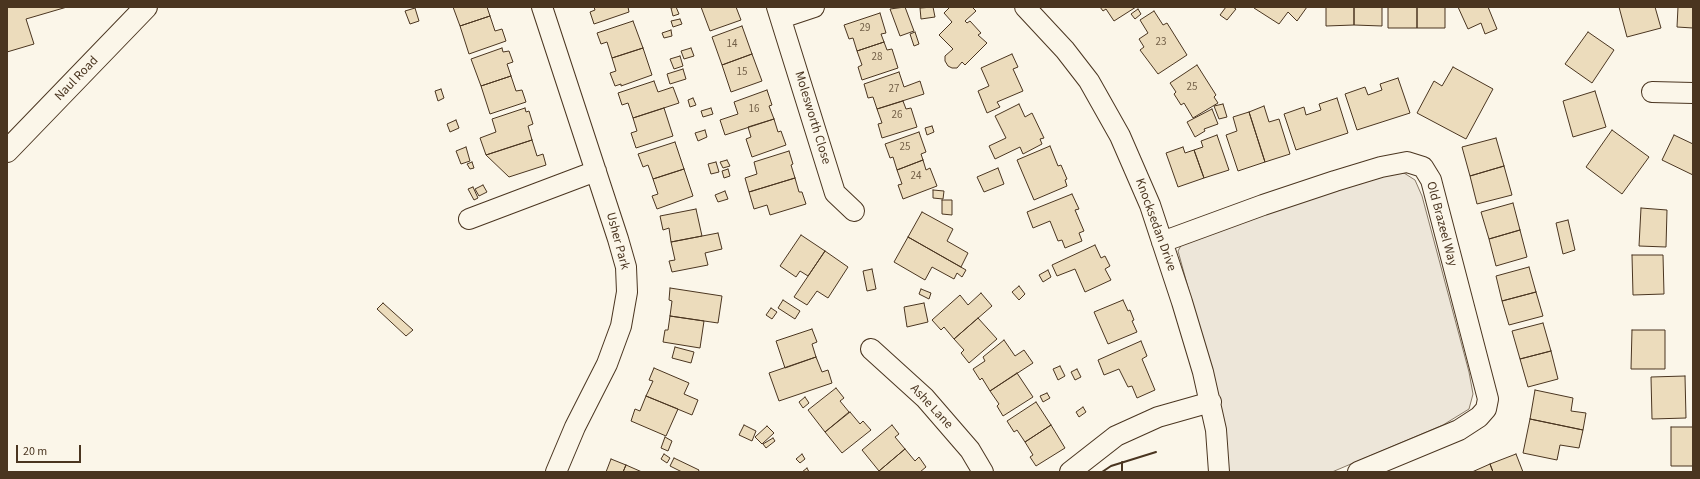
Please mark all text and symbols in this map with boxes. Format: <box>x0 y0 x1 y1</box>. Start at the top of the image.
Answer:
house number: 29 <box>860 22 870 36</box>
house number: 23 <box>1156 36 1166 50</box>
house number: 14 <box>727 38 737 52</box>
house number: 28 <box>872 51 882 65</box>
street label: Naul Road <box>52 53 102 105</box>
house number: 15 <box>737 66 747 80</box>
street label: Molesworth Close <box>790 70 834 166</box>
house number: 25 <box>1187 81 1197 95</box>
house number: 27 <box>889 83 899 97</box>
house number: 16 <box>749 103 759 117</box>
house number: 26 <box>892 109 902 123</box>
house number: 25 <box>900 141 910 155</box>
house number: 24 <box>911 170 921 184</box>
street label: Knocksedan Drive <box>1131 176 1179 274</box>
street label: Old Brazeel Way <box>1422 180 1460 268</box>
street label: Usher Park <box>602 211 632 271</box>
street label: Ashe Lane <box>906 381 956 433</box>
scale bar <box>18 437 83 463</box>
text: 20 m <box>23 443 47 460</box>

